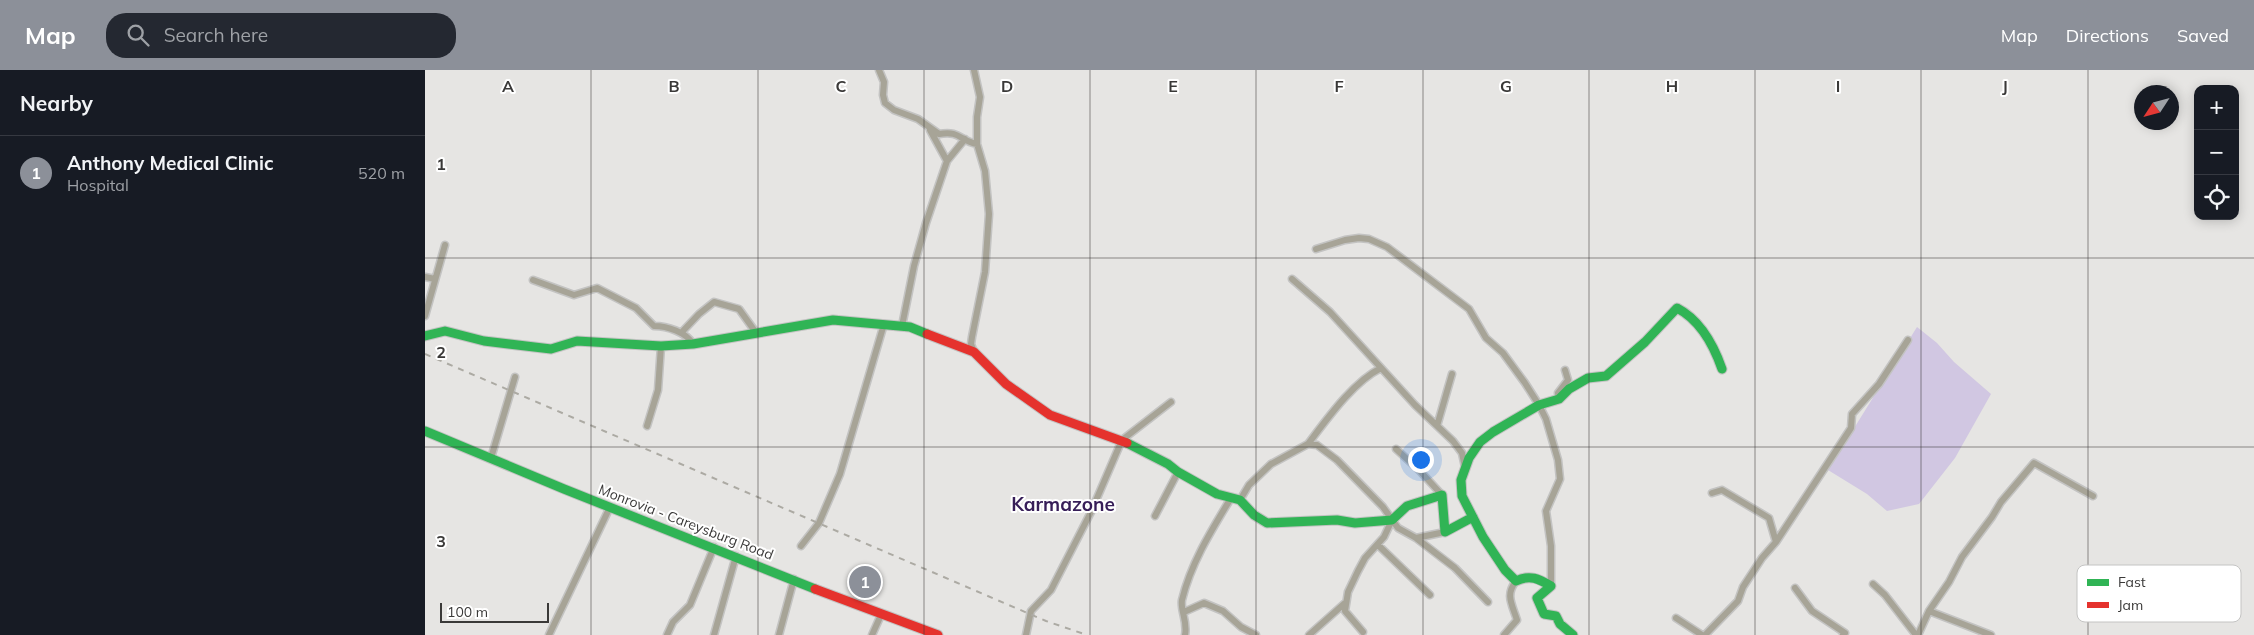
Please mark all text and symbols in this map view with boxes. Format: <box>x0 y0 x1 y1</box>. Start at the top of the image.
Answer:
search box <box>106 13 456 58</box>
text: Map <box>25 20 76 50</box>
icon: search <box>124 21 152 49</box>
text: Search here <box>164 23 268 47</box>
text: Map <box>2001 24 2038 47</box>
text: Directions <box>2066 24 2149 47</box>
text: Saved <box>2177 24 2229 47</box>
text: A <box>502 76 514 96</box>
text: B <box>668 76 680 96</box>
text: C <box>836 76 847 96</box>
text: D <box>1001 76 1013 96</box>
text: E <box>1168 76 1178 96</box>
text: F <box>1334 76 1344 96</box>
text: G <box>1500 76 1512 96</box>
text: H <box>1666 76 1678 96</box>
text: I <box>1836 76 1840 96</box>
text: J <box>2002 76 2008 96</box>
north arrow <box>2134 85 2179 130</box>
map controls <box>2194 85 2239 220</box>
button: + <box>2194 85 2239 130</box>
text: Nearby <box>20 90 93 116</box>
button: − <box>2194 130 2239 175</box>
text: Anthony Medical Clinic <box>67 151 274 175</box>
text: 1 <box>436 154 446 174</box>
text: 1 <box>31 163 41 183</box>
text: 520 m <box>358 163 405 183</box>
text: Hospital <box>67 175 129 195</box>
button: locate <box>2194 175 2239 220</box>
text: 2 <box>436 342 446 362</box>
your location <box>1408 447 1434 473</box>
street label: Monrovia - Careysburg Road <box>596 480 776 564</box>
district label: Karmazone <box>1011 492 1115 516</box>
text: 3 <box>436 531 446 551</box>
pin: 1 <box>849 563 881 601</box>
legend <box>2077 565 2241 622</box>
text: Fast <box>2118 573 2146 591</box>
text: Jam <box>2118 596 2143 614</box>
scale bar <box>440 600 549 623</box>
text: 100 m <box>447 603 488 621</box>

